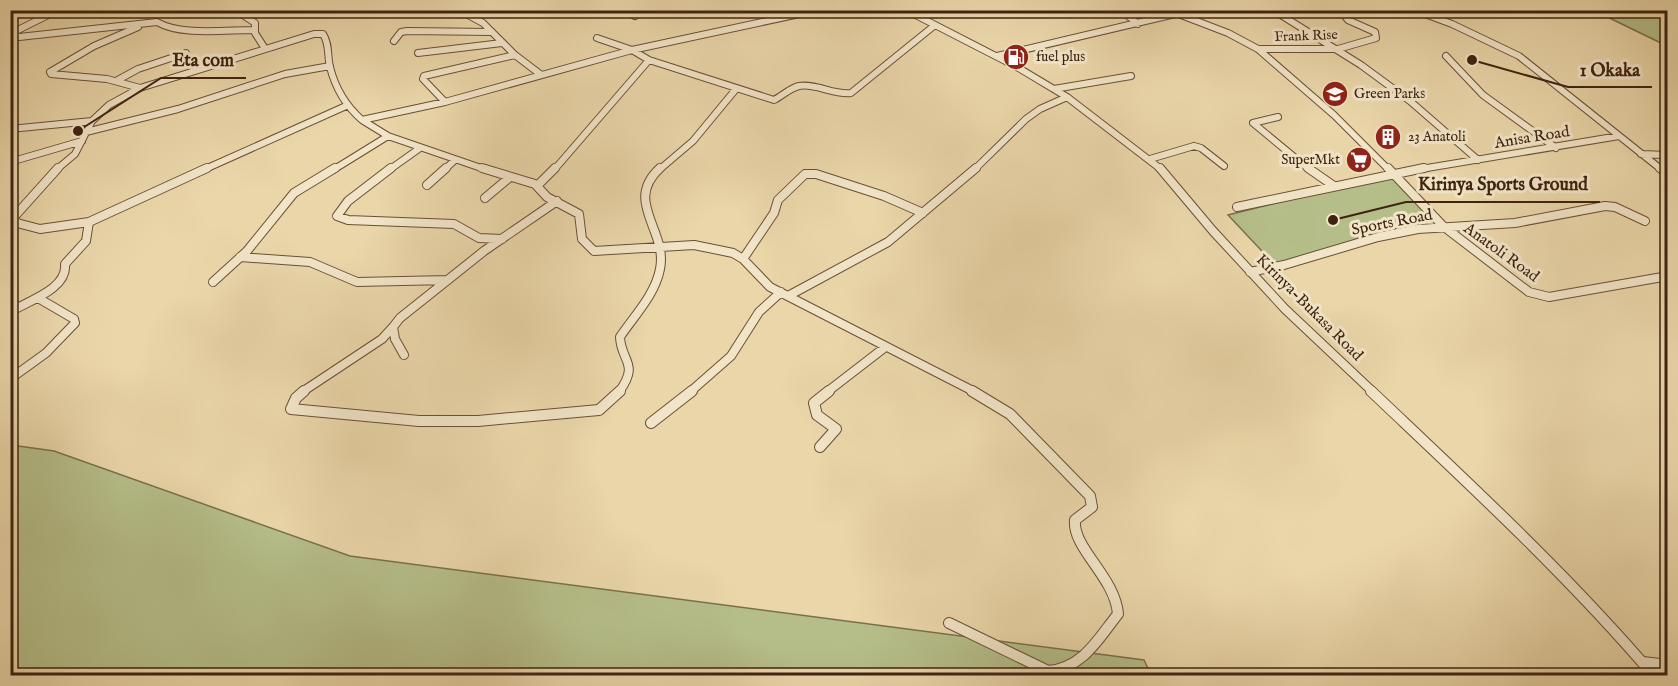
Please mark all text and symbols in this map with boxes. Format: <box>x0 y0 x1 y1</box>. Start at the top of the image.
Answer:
street label: Frank Rise <box>1274 26 1339 46</box>
callout: Eta com <box>161 42 246 78</box>
fuel station icon: fuel plus <box>1001 42 1031 72</box>
place label: fuel plus <box>1036 48 1085 66</box>
text: Eta com <box>172 50 234 73</box>
callout: 1 Okaka <box>1568 51 1652 87</box>
text: 1 Okaka <box>1580 60 1641 83</box>
school or university icon: Green Parks <box>1320 79 1350 109</box>
place label: Green Parks <box>1354 85 1425 103</box>
building icon: 23 Anatoli <box>1373 122 1403 152</box>
street label: Anisa Road <box>1492 122 1571 154</box>
place label: 23 Anatoli <box>1408 128 1466 146</box>
supermarket icon: SuperMkt <box>1344 145 1374 175</box>
place label: SuperMkt <box>1281 151 1340 169</box>
callout: Kirinya Sports Ground <box>1406 166 1600 202</box>
text: Kirinya Sports Ground <box>1418 174 1588 197</box>
street label: Sports Road <box>1350 205 1435 241</box>
street label: Anatoli Road <box>1458 218 1543 287</box>
street label: Kirinya-Bukasa Road <box>1251 250 1367 366</box>

